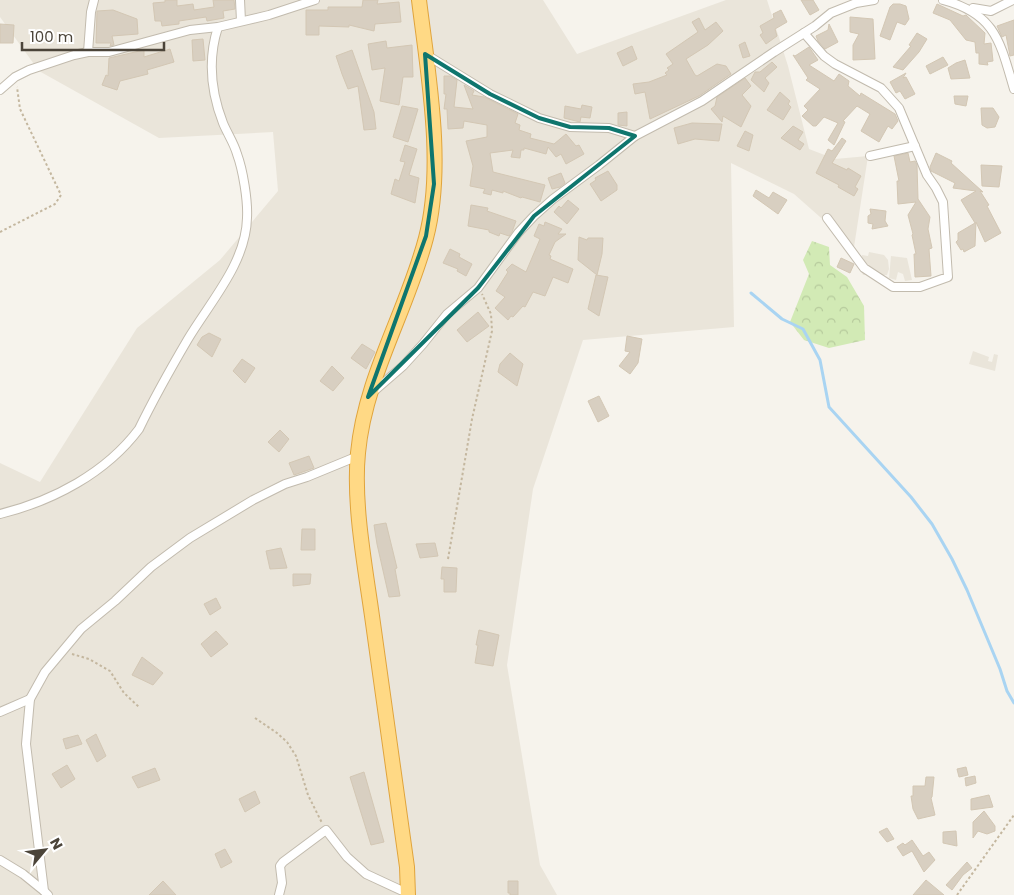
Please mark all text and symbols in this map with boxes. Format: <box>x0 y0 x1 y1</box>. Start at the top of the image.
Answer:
scale bar <box>22 20 165 52</box>
text: 100 m <box>30 26 73 47</box>
north arrow <box>20 825 70 875</box>
text: N <box>45 834 68 853</box>

